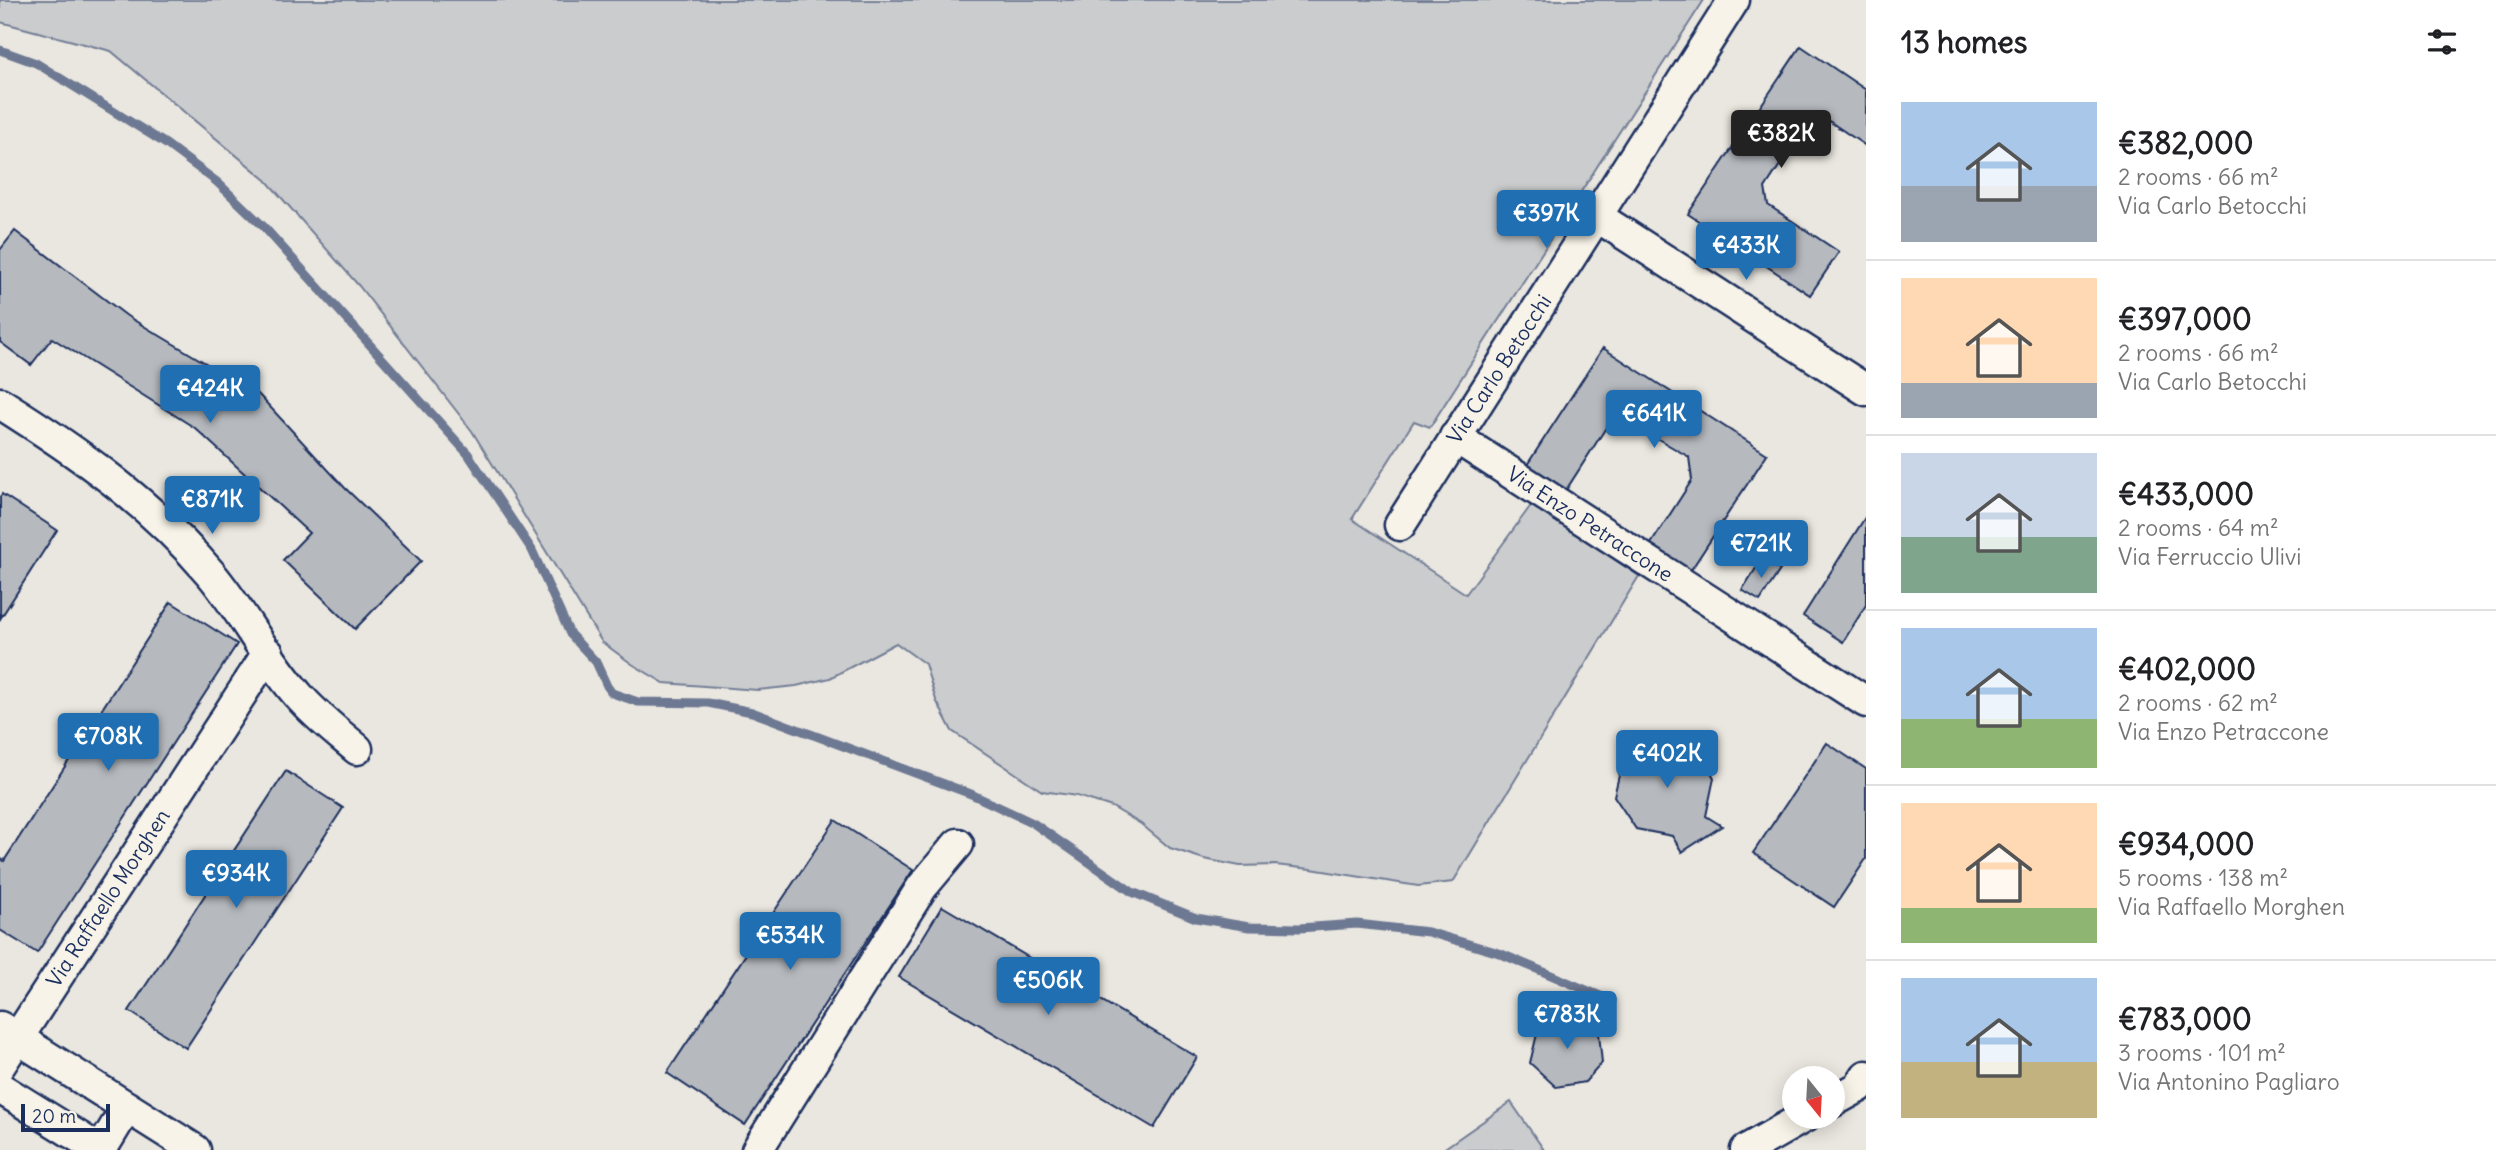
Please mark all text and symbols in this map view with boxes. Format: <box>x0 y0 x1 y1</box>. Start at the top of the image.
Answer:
text: 13 homes <box>1901 23 2027 61</box>
icon: filters <box>2423 23 2461 61</box>
pin: €382K <box>1732 110 1830 170</box>
text: €382K <box>1747 118 1815 147</box>
text: €382,000 <box>2118 124 2254 162</box>
icon: home <box>1957 130 2041 214</box>
text: 2 rooms · 66 m² <box>2118 162 2279 191</box>
pin: €397K <box>1497 190 1595 250</box>
text: Via Carlo Betocchi <box>2118 191 2307 220</box>
text: €397K <box>1513 198 1579 227</box>
pin: €433K <box>1697 222 1795 282</box>
text: €433K <box>1712 230 1780 259</box>
street label: Via Carlo Betocchi <box>1441 289 1557 449</box>
text: €397,000 <box>2118 300 2252 338</box>
icon: home <box>1957 306 2041 390</box>
text: 2 rooms · 66 m² <box>2118 338 2279 367</box>
pin: €424K <box>161 366 259 425</box>
text: Via Carlo Betocchi <box>2118 367 2307 396</box>
text: €424K <box>176 373 244 402</box>
pin: €641K <box>1605 391 1703 450</box>
text: €641K <box>1622 398 1686 427</box>
street label: Via Enzo Petraccone <box>1502 460 1678 588</box>
text: €433,000 <box>2118 475 2254 513</box>
pin: €871K <box>163 476 261 536</box>
icon: home <box>1957 481 2041 565</box>
text: €871K <box>181 484 243 513</box>
text: 2 rooms · 64 m² <box>2118 513 2279 542</box>
pin: €721K <box>1712 520 1810 580</box>
text: €721K <box>1730 528 1792 557</box>
text: Via Ferruccio Ulivi <box>2118 542 2301 571</box>
text: €402,000 <box>2118 650 2256 688</box>
icon: home <box>1957 656 2041 740</box>
text: 2 rooms · 62 m² <box>2118 688 2278 717</box>
pin: €708K <box>59 714 157 773</box>
text: Via Enzo Petraccone <box>2118 717 2329 746</box>
text: €708K <box>74 721 142 750</box>
pin: €402K <box>1618 730 1716 790</box>
text: €402K <box>1632 738 1702 767</box>
street label: Via Raffaello Morghen <box>40 804 176 992</box>
text: €934,000 <box>2118 825 2254 863</box>
icon: home <box>1957 831 2041 915</box>
pin: €934K <box>187 850 285 910</box>
text: €934K <box>202 858 270 887</box>
text: 5 rooms · 138 m² <box>2118 863 2288 892</box>
text: Via Raffaello Morghen <box>2118 892 2345 921</box>
pin: €534K <box>741 912 839 972</box>
text: €534K <box>756 920 824 949</box>
pin: €506K <box>999 958 1097 1017</box>
text: €506K <box>1013 965 1083 994</box>
pin: €783K <box>1518 992 1616 1051</box>
text: €783K <box>1534 999 1600 1028</box>
text: €783,000 <box>2118 1000 2252 1038</box>
icon: home <box>1957 1006 2041 1090</box>
text: 3 rooms · 101 m² <box>2118 1038 2286 1067</box>
north arrow <box>1782 1066 1844 1129</box>
map controls <box>1782 1066 1845 1129</box>
text: Via Antonino Pagliaro <box>2118 1067 2340 1096</box>
scale bar <box>21 1101 110 1133</box>
text: 20 m <box>32 1104 76 1128</box>

